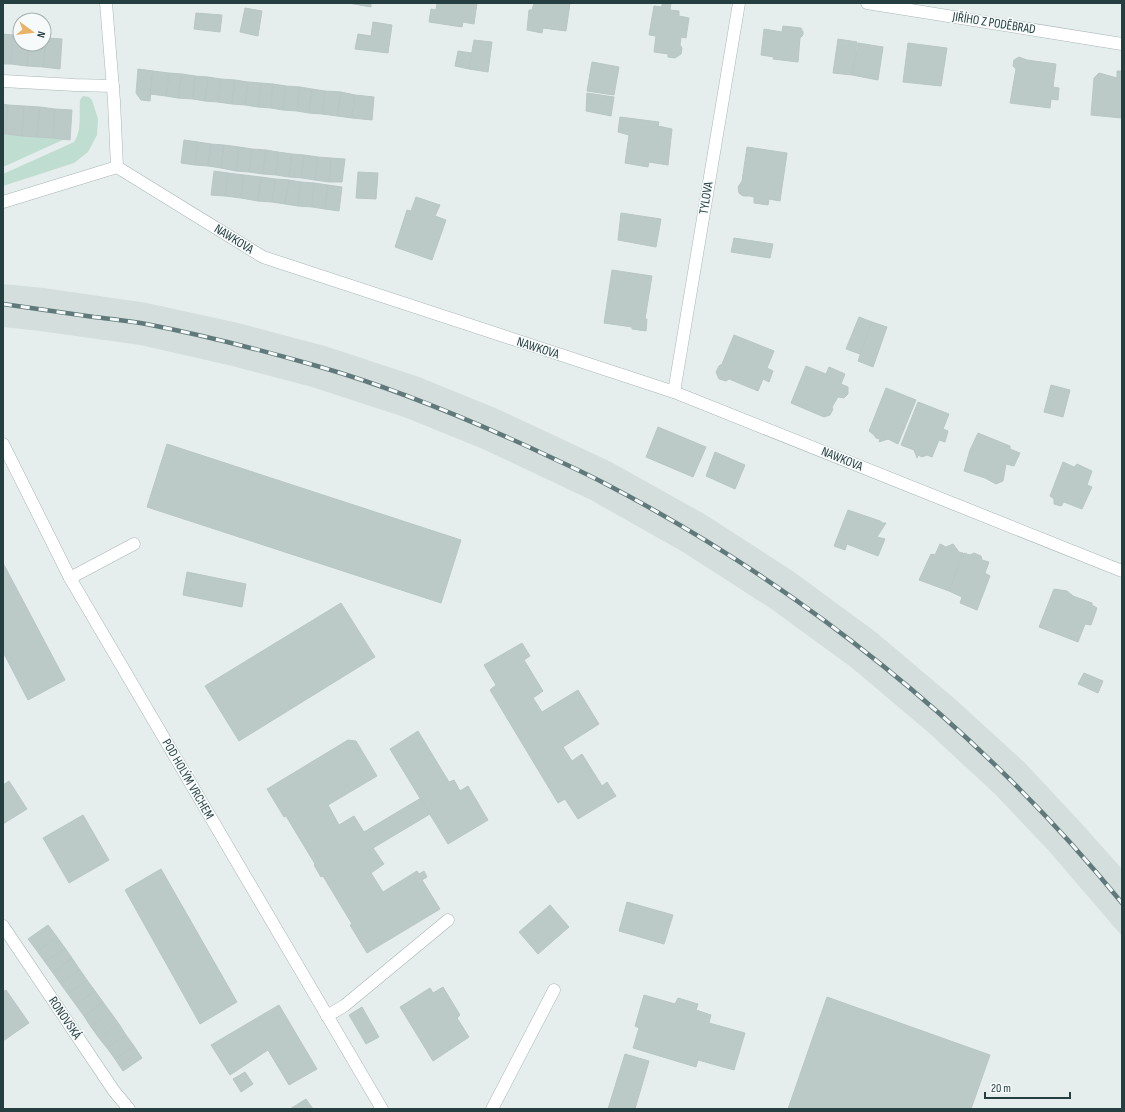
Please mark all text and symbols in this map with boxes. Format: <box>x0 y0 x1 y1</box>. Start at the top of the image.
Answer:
street label: JIŘÍHO Z PODĚBRAD <box>950 8 1037 37</box>
north arrow <box>12 12 52 52</box>
text: N <box>34 30 48 39</box>
street label: TYLOVA <box>696 180 717 215</box>
street label: NAWKOVA <box>211 221 257 258</box>
street label: NAWKOVA <box>515 334 562 362</box>
street label: NAWKOVA <box>819 443 866 475</box>
street label: POD HOLÝM VRCHEM <box>158 736 218 822</box>
street label: RONOVSKÁ <box>45 994 85 1043</box>
scale bar <box>985 1074 1070 1100</box>
text: 20 m <box>991 1081 1011 1096</box>

